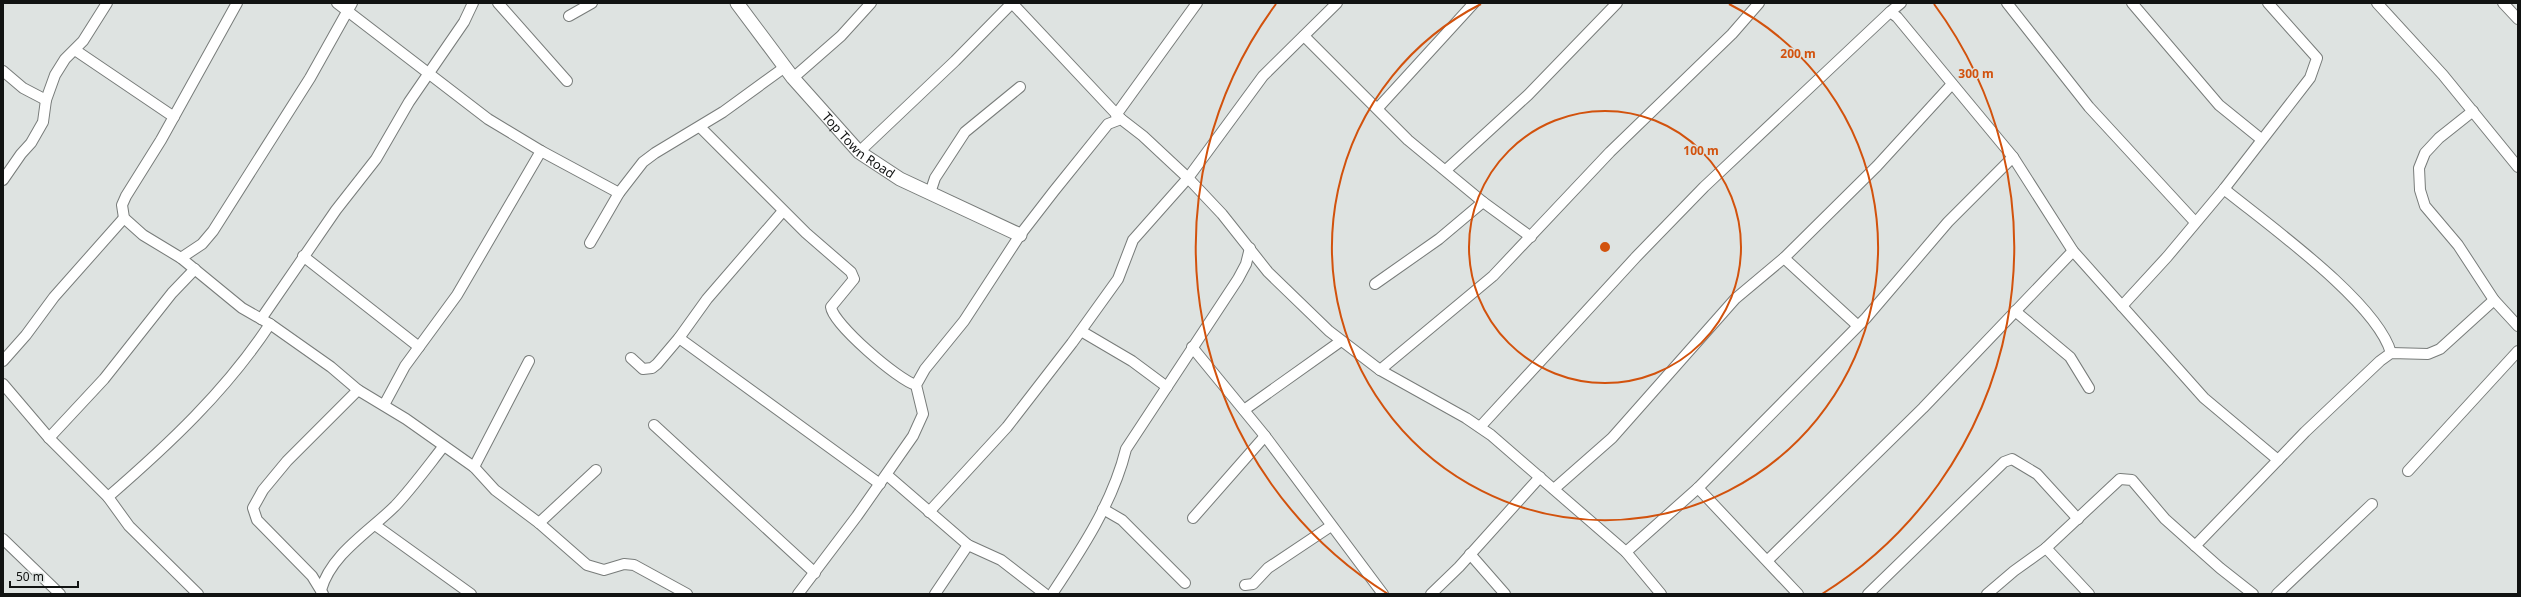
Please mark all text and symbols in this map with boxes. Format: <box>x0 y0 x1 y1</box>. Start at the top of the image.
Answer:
text: 200 m <box>1780 45 1816 62</box>
text: 300 m <box>1958 65 1994 82</box>
street label: Top Town Road <box>818 108 899 182</box>
text: 100 m <box>1683 142 1719 159</box>
centre of rings <box>1598 240 1612 254</box>
scale bar <box>10 563 78 589</box>
text: 50 m <box>16 568 44 585</box>

